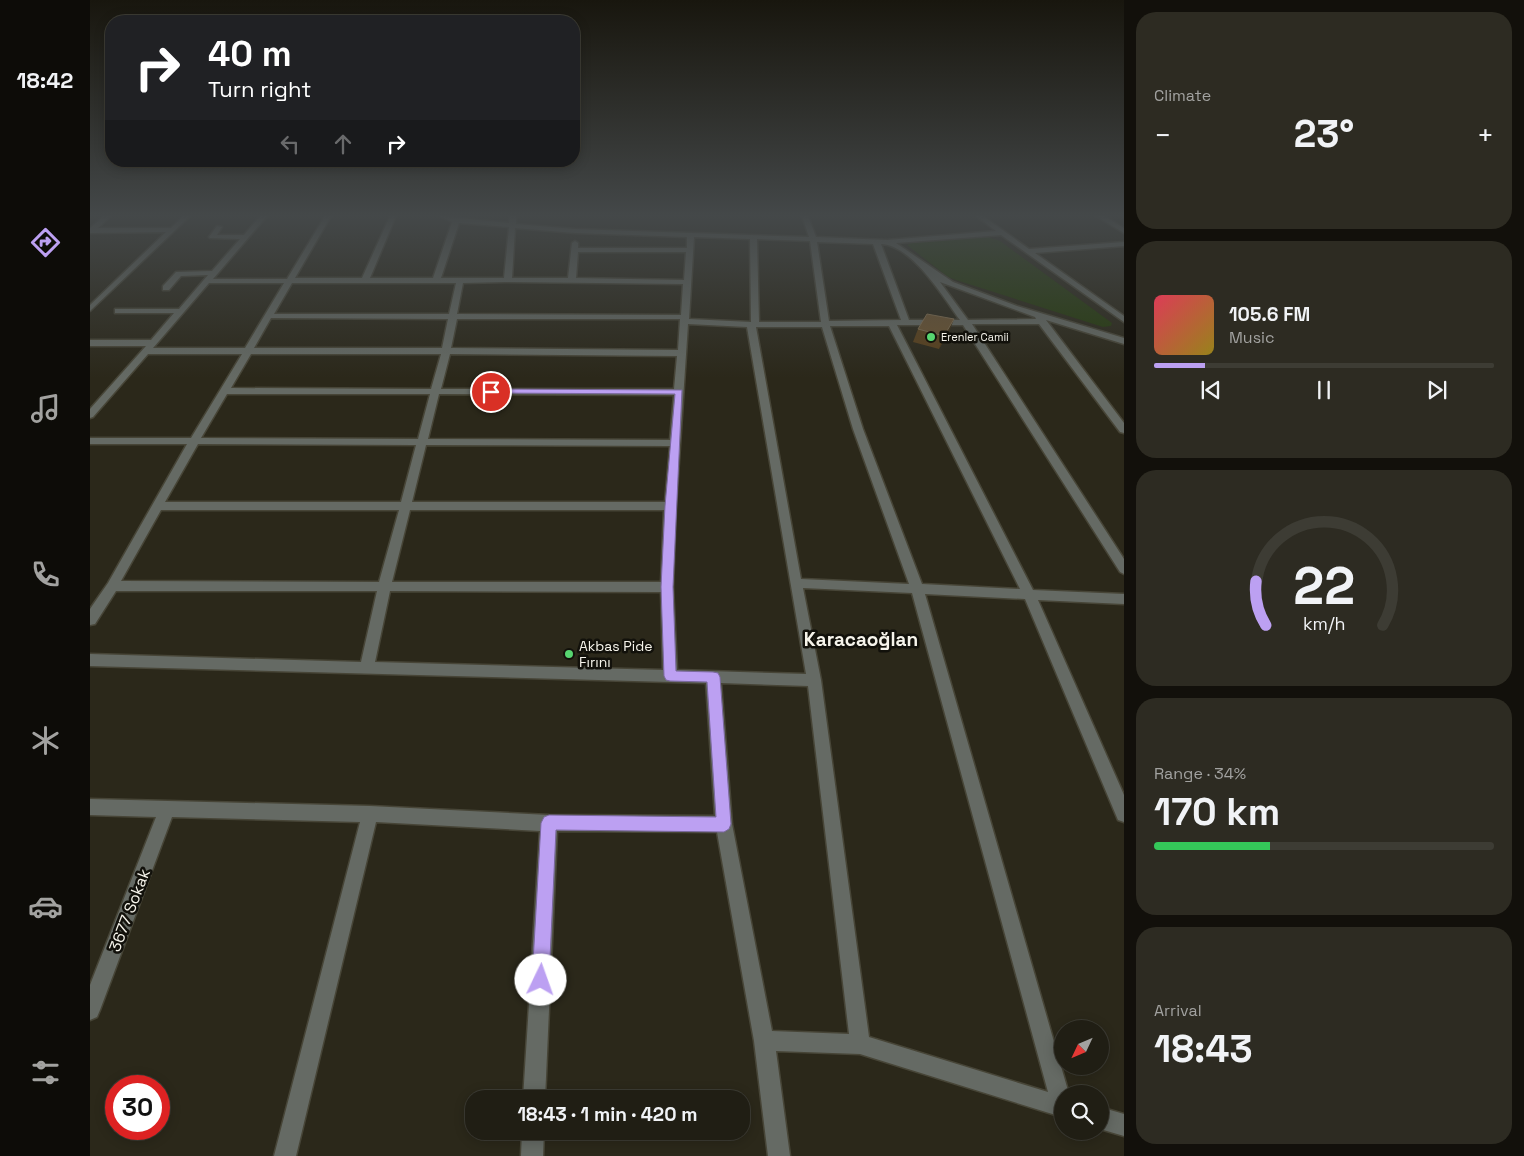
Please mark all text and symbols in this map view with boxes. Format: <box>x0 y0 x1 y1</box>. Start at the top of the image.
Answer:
text: 40 m <box>208 32 292 76</box>
icon: right <box>125 35 190 100</box>
text: 18:42 <box>17 66 73 94</box>
text: Turn right <box>208 75 311 103</box>
text: Climate <box>1154 85 1211 106</box>
text: 23° <box>1294 110 1354 158</box>
text: − <box>1154 117 1171 153</box>
text: + <box>1477 117 1494 153</box>
icon: left <box>276 130 304 158</box>
icon: ahead <box>329 130 357 158</box>
icon: right <box>382 130 410 158</box>
icon: directions <box>28 225 63 260</box>
text: 105.6 FM <box>1229 302 1310 327</box>
text: Music <box>1229 327 1275 348</box>
place label: Erenler Camii <box>941 330 1009 344</box>
marker: Erenler Camii <box>925 331 937 343</box>
pin <box>470 371 512 413</box>
icon: previous <box>1197 376 1225 404</box>
icon: pause <box>1310 376 1338 404</box>
icon: next <box>1423 376 1451 404</box>
icon: arrive <box>477 378 505 406</box>
icon: music <box>28 391 63 426</box>
text: 22 <box>1293 553 1355 619</box>
icon: phone <box>28 557 63 592</box>
text: km/h <box>1303 612 1345 635</box>
district label: Karacaoğlan <box>804 627 918 652</box>
place label: Akbas Pide Fırını <box>579 637 653 671</box>
marker: Akbas Pide Fırını <box>563 648 575 660</box>
icon: climate <box>28 723 63 758</box>
text: Range · 34% <box>1154 763 1246 784</box>
text: 170 km <box>1154 788 1280 836</box>
street label: 3677 Sokak <box>104 865 155 955</box>
icon: car <box>28 889 63 924</box>
position arrow <box>514 953 566 1005</box>
text: Arrival <box>1154 1000 1202 1021</box>
north arrow <box>1054 1020 1109 1075</box>
map controls <box>1054 1020 1109 1140</box>
text: 18:43 <box>1154 1025 1253 1073</box>
icon: filters <box>28 1055 63 1090</box>
speed limit sign: 30 <box>105 1075 170 1140</box>
button: search <box>1054 1085 1109 1140</box>
text: 18:43 · 1 min · 420 m <box>517 1102 698 1127</box>

